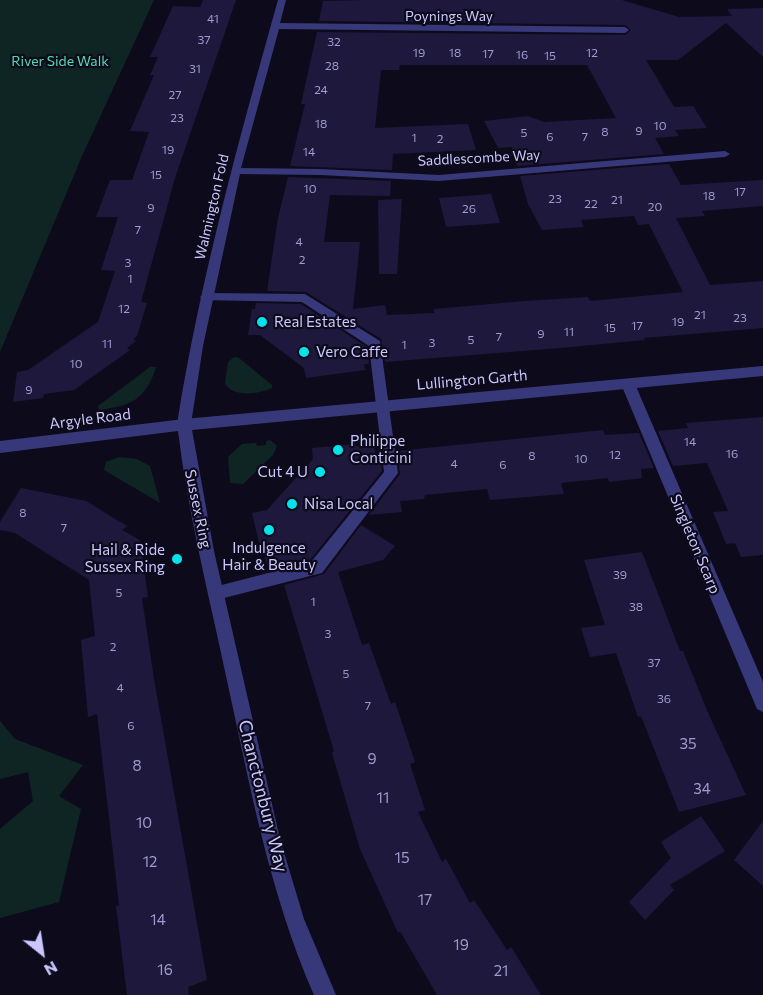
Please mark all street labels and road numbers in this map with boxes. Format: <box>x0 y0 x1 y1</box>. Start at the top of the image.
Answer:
street label: Poynings Way <box>405 8 493 24</box>
street label: Saddlescombe Way <box>417 146 541 170</box>
street label: Walmington Fold <box>192 152 232 262</box>
street label: Lullington Garth <box>416 366 528 394</box>
street label: Argyle Road <box>48 405 132 433</box>
street label: Sussex Ring <box>181 468 215 550</box>
street label: Singleton Scarp <box>666 492 724 596</box>
street label: Chanctonbury Way <box>234 718 292 874</box>

